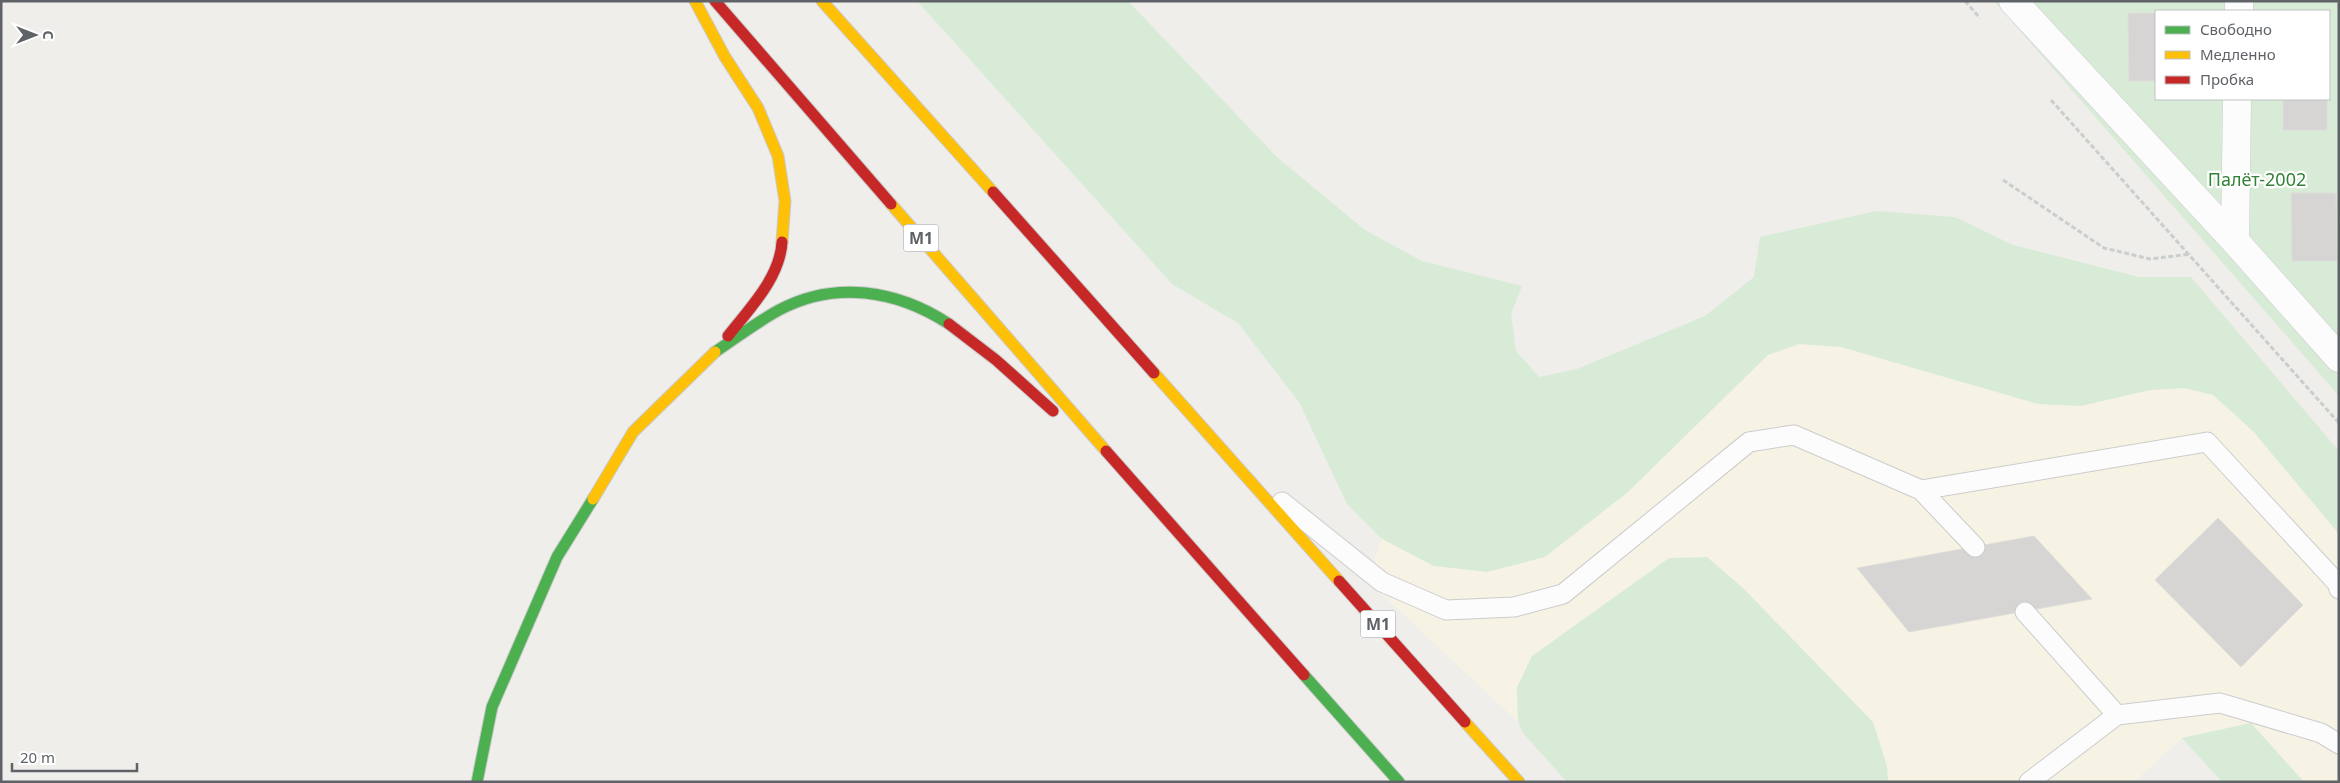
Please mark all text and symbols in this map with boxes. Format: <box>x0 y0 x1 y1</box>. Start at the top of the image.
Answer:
north arrow <box>10 10 60 60</box>
legend <box>2155 10 2330 100</box>
text: Свободно <box>2200 19 2272 39</box>
text: С <box>39 30 58 40</box>
text: Медленно <box>2200 44 2276 64</box>
text: Пробка <box>2200 69 2254 89</box>
park label: Палёт-2002 <box>2208 167 2306 191</box>
road number: М1 <box>904 224 938 252</box>
road number: М1 <box>1360 610 1396 638</box>
scale bar <box>12 740 138 772</box>
text: 20 m <box>20 747 55 767</box>

